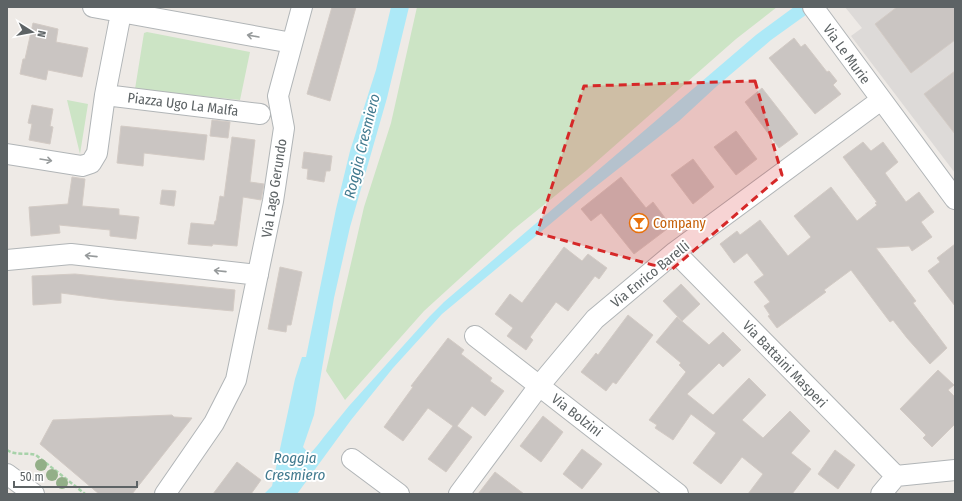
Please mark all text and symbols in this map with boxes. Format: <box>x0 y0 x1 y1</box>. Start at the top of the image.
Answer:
north arrow <box>12 12 52 52</box>
street label: Via Le Murie <box>819 21 874 87</box>
text: N <box>34 29 48 38</box>
one-way arrow <box>247 32 260 40</box>
street label: Piazza Ugo La Malfa <box>127 89 239 120</box>
water label: Roggia Cresmiero <box>340 92 384 200</box>
street label: Via Lago Gerundo <box>258 137 291 239</box>
one-way arrow <box>39 156 52 164</box>
bar icon: Company <box>628 212 650 234</box>
place label: Company <box>653 215 706 232</box>
street label: Via Enrico Barelli <box>608 237 693 311</box>
one-way arrow <box>84 252 97 260</box>
one-way arrow <box>214 267 227 275</box>
street label: Via Battaini Masperi <box>739 317 831 411</box>
street label: Via Bolzini <box>548 390 605 440</box>
water label: Roggia Cresmiero <box>265 449 325 484</box>
scale bar <box>14 463 137 489</box>
text: 50 m <box>20 470 44 484</box>

